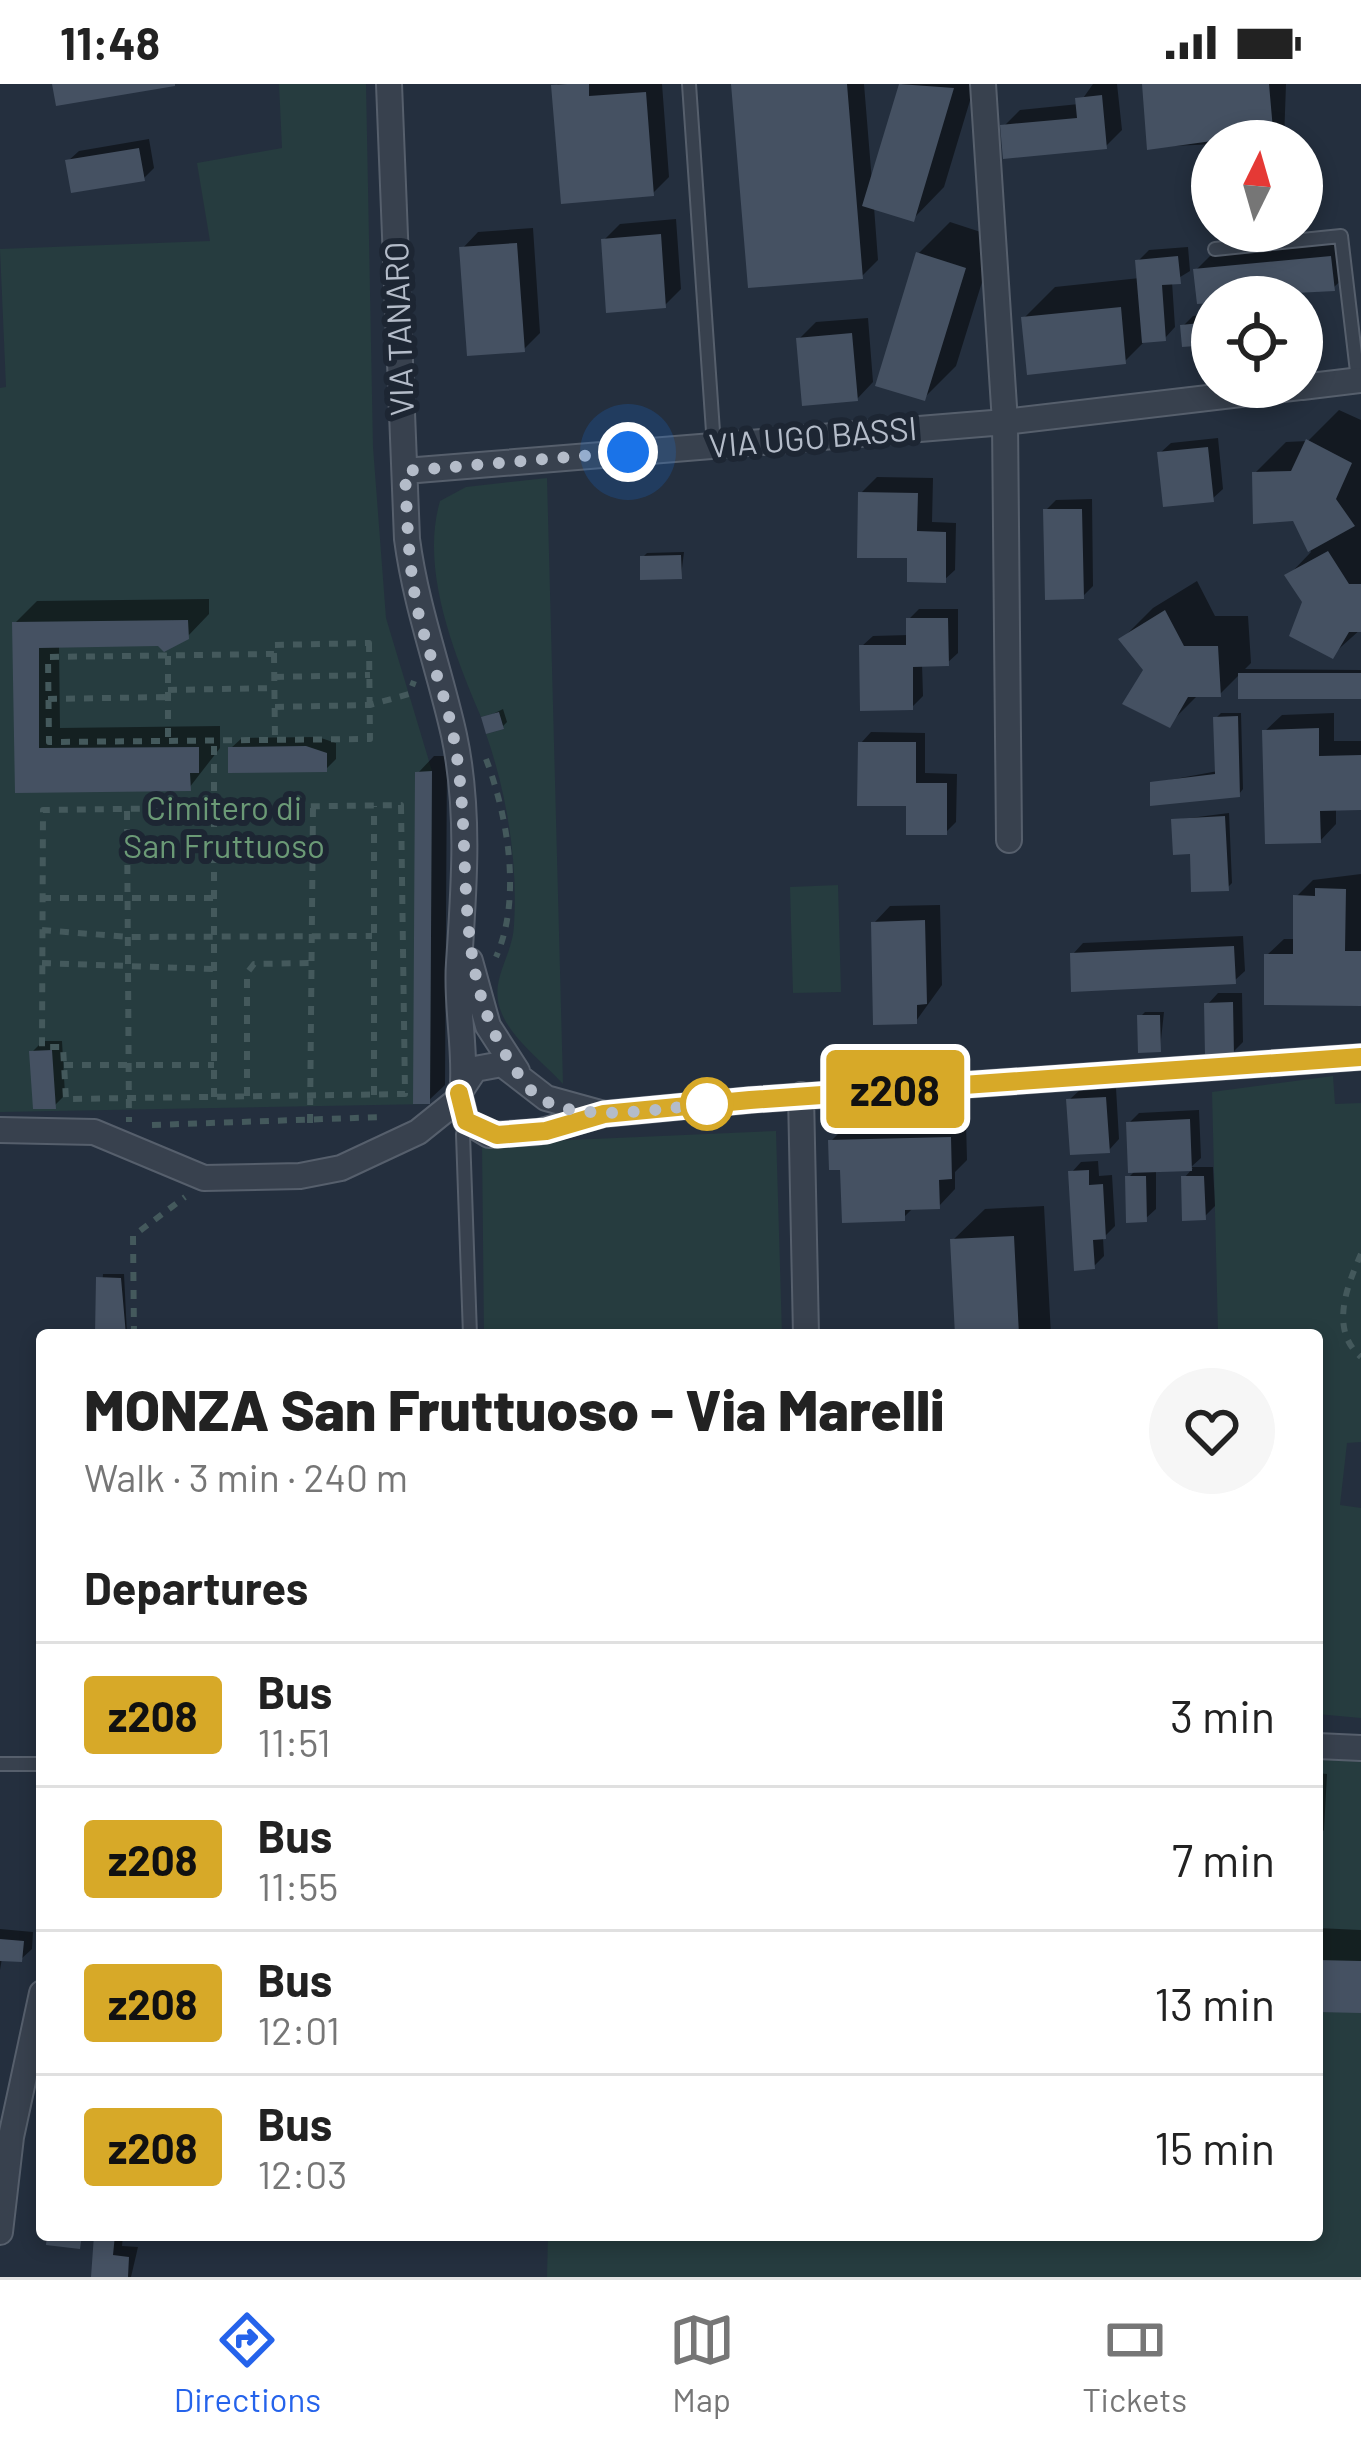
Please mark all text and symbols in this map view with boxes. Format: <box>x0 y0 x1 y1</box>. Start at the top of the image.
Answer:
text: 11:48 <box>60 15 160 69</box>
north arrow <box>1191 120 1323 252</box>
map controls <box>1191 120 1323 408</box>
street label: VIA TANARO <box>375 241 421 417</box>
button: locate <box>1191 276 1323 408</box>
street label: VIA UGO BASSI <box>707 407 919 465</box>
your location <box>598 422 658 482</box>
park label: Cimitero di San Fruttuoso <box>123 787 325 865</box>
line badge: z208 <box>811 1050 979 1128</box>
text: z208 <box>850 1064 940 1114</box>
unlabelled marker <box>682 1079 732 1129</box>
button: heart <box>1149 1368 1275 1494</box>
text: MONZA San Fruttuoso - Via Marelli <box>84 1374 945 1442</box>
text: Walk · 3 min · 240 m <box>84 1453 408 1500</box>
text: Departures <box>84 1560 308 1614</box>
text: Bus <box>258 1664 332 1718</box>
text: 3 min <box>1170 1688 1275 1742</box>
text: z208 <box>108 1690 198 1740</box>
text: 11:51 <box>258 1718 331 1765</box>
text: Bus <box>258 1808 332 1862</box>
text: 7 min <box>1172 1832 1275 1886</box>
text: z208 <box>108 1834 198 1884</box>
text: 11:55 <box>258 1862 338 1909</box>
text: Bus <box>258 1952 332 2006</box>
text: 13 min <box>1154 1976 1275 2030</box>
text: z208 <box>108 1978 198 2028</box>
text: 12:01 <box>258 2006 340 2053</box>
text: Bus <box>258 2096 332 2150</box>
text: 15 min <box>1154 2120 1275 2174</box>
text: z208 <box>108 2122 198 2172</box>
text: 12:03 <box>258 2150 347 2197</box>
tab: Directions <box>174 2307 321 2419</box>
tab: Map <box>669 2307 735 2419</box>
tab: Tickets <box>1082 2307 1187 2419</box>

